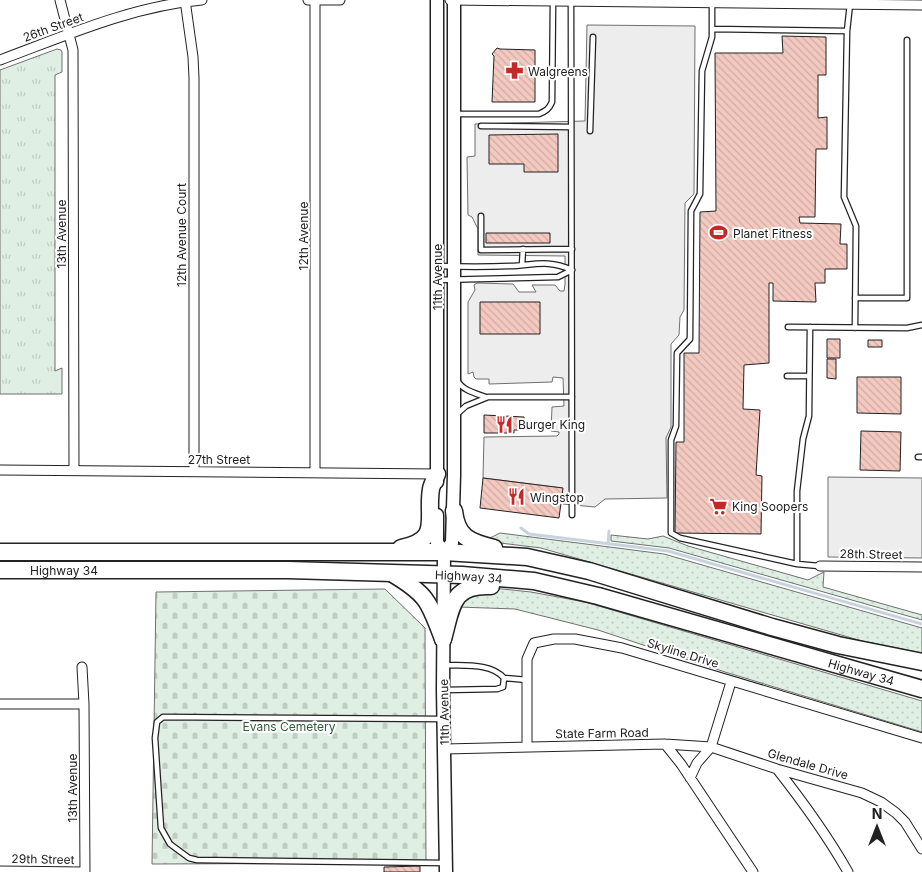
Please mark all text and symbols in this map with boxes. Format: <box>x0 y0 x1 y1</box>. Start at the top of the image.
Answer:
street label: 26th Street <box>21 9 85 45</box>
pharmacy icon: Walgreens <box>504 61 524 81</box>
place label: Walgreens <box>528 64 588 79</box>
street label: 12th Avenue Court <box>174 183 189 287</box>
street label: 13th Avenue <box>54 200 69 268</box>
street label: 12th Avenue <box>296 202 311 270</box>
sports icon: Planet Fitness <box>709 223 729 243</box>
place label: Planet Fitness <box>733 226 812 241</box>
street label: 11th Avenue <box>430 244 445 310</box>
restaurant icon: Burger King <box>494 414 514 434</box>
place label: Burger King <box>518 417 585 432</box>
street label: 27th Street <box>188 452 250 467</box>
restaurant icon: Wingstop <box>506 487 526 507</box>
place label: Wingstop <box>530 490 584 505</box>
supermarket icon: King Soopers <box>708 496 728 516</box>
place label: King Soopers <box>732 499 808 514</box>
street label: 28th Street <box>839 546 903 562</box>
street label: Highway 34 <box>30 563 98 578</box>
street label: Highway 34 <box>435 567 504 586</box>
street label: Skyline Drive <box>645 635 721 671</box>
street label: Highway 34 <box>827 655 896 688</box>
street label: 11th Avenue <box>436 679 452 745</box>
park label: Evans Cemetery <box>243 719 336 734</box>
street label: State Farm Road <box>555 725 649 741</box>
street label: Glendale Drive <box>766 745 850 783</box>
street label: 13th Avenue <box>65 754 80 822</box>
north arrow <box>852 802 902 852</box>
text: N <box>872 805 882 822</box>
street label: 29th Street <box>11 851 75 867</box>

